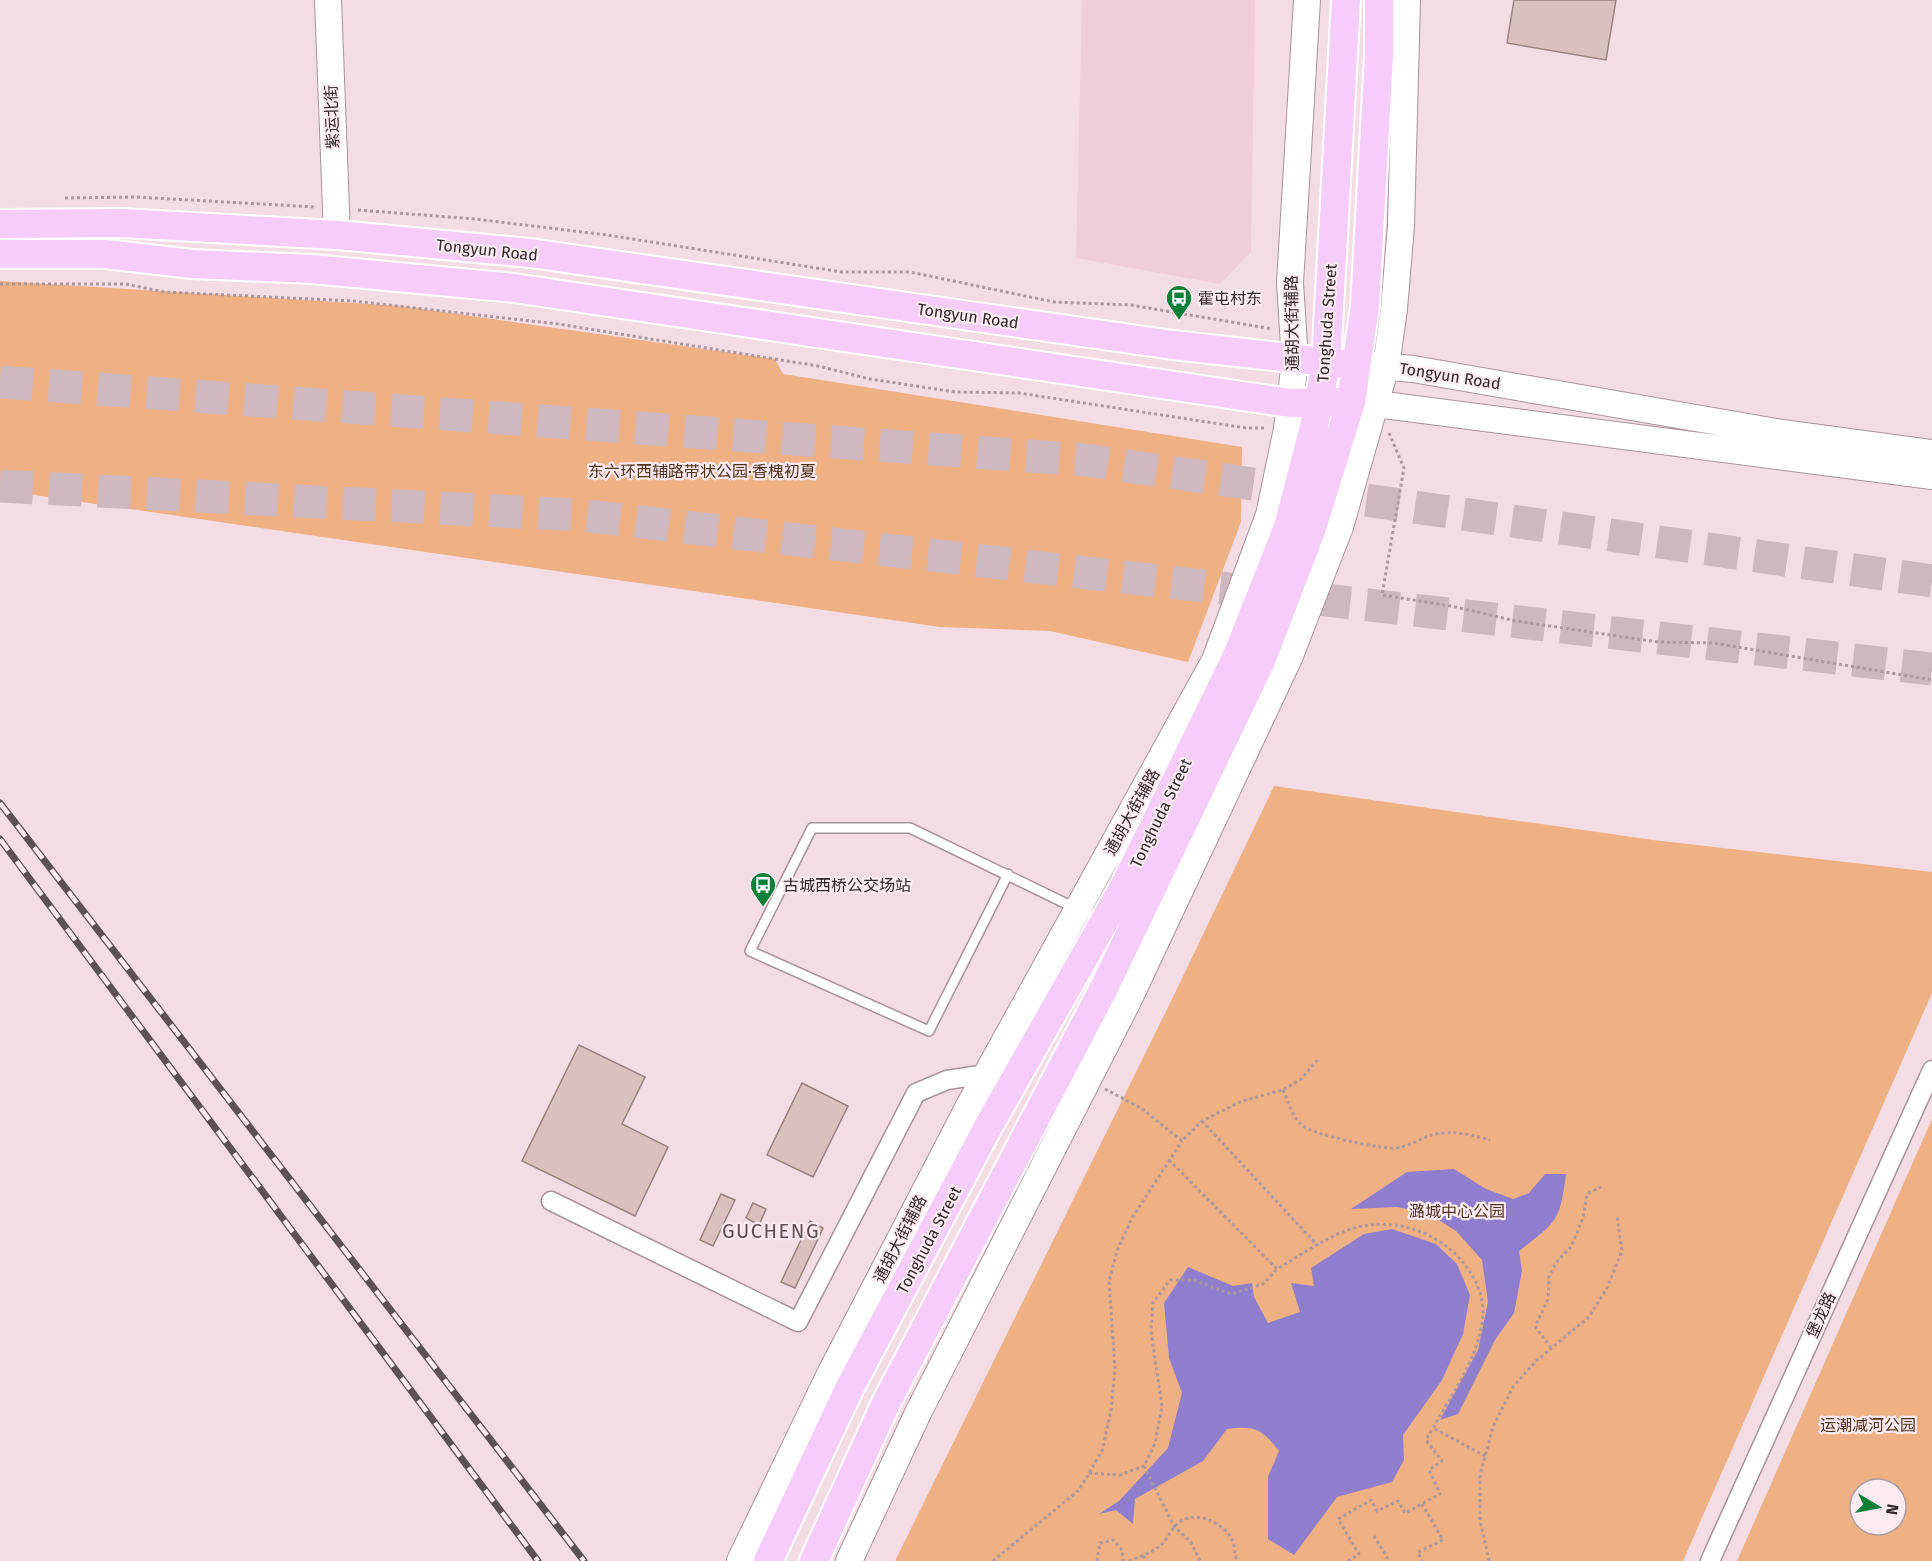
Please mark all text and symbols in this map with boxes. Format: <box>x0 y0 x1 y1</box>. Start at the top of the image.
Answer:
street label: 紫运北街 <box>321 85 343 149</box>
street label: Tongyun Road <box>435 235 539 265</box>
street label: Tonghuda Street <box>1313 263 1341 383</box>
street label: 通胡大街辅路 <box>1282 275 1302 371</box>
bus stop icon: 霍屯村东 <box>1164 283 1194 321</box>
place label: 霍屯村东 <box>1198 289 1262 308</box>
street label: Tongyun Road <box>916 299 1020 333</box>
street label: Tongyun Road <box>1398 359 1502 393</box>
park label: 东六环西辅路带状公园·香槐初夏 <box>588 462 816 481</box>
street label: Tonghuda Street <box>1126 755 1196 871</box>
street label: 通胡大街辅路 <box>1100 765 1164 859</box>
bus stop icon: 古城西桥公交场站 <box>748 870 778 908</box>
place label: 古城西桥公交场站 <box>783 876 911 895</box>
street label: Tonghuda Street <box>893 1183 965 1297</box>
street label: 通胡大街辅路 <box>870 1192 930 1286</box>
park label: 潞城中心公园 <box>1409 1202 1505 1221</box>
district label: GUCHENG <box>722 1219 820 1243</box>
street label: 堡龙路 <box>1803 1289 1839 1341</box>
park label: 运潮减河公园 <box>1820 1416 1916 1435</box>
north arrow <box>1848 1477 1908 1537</box>
text: N <box>1882 1503 1903 1516</box>

